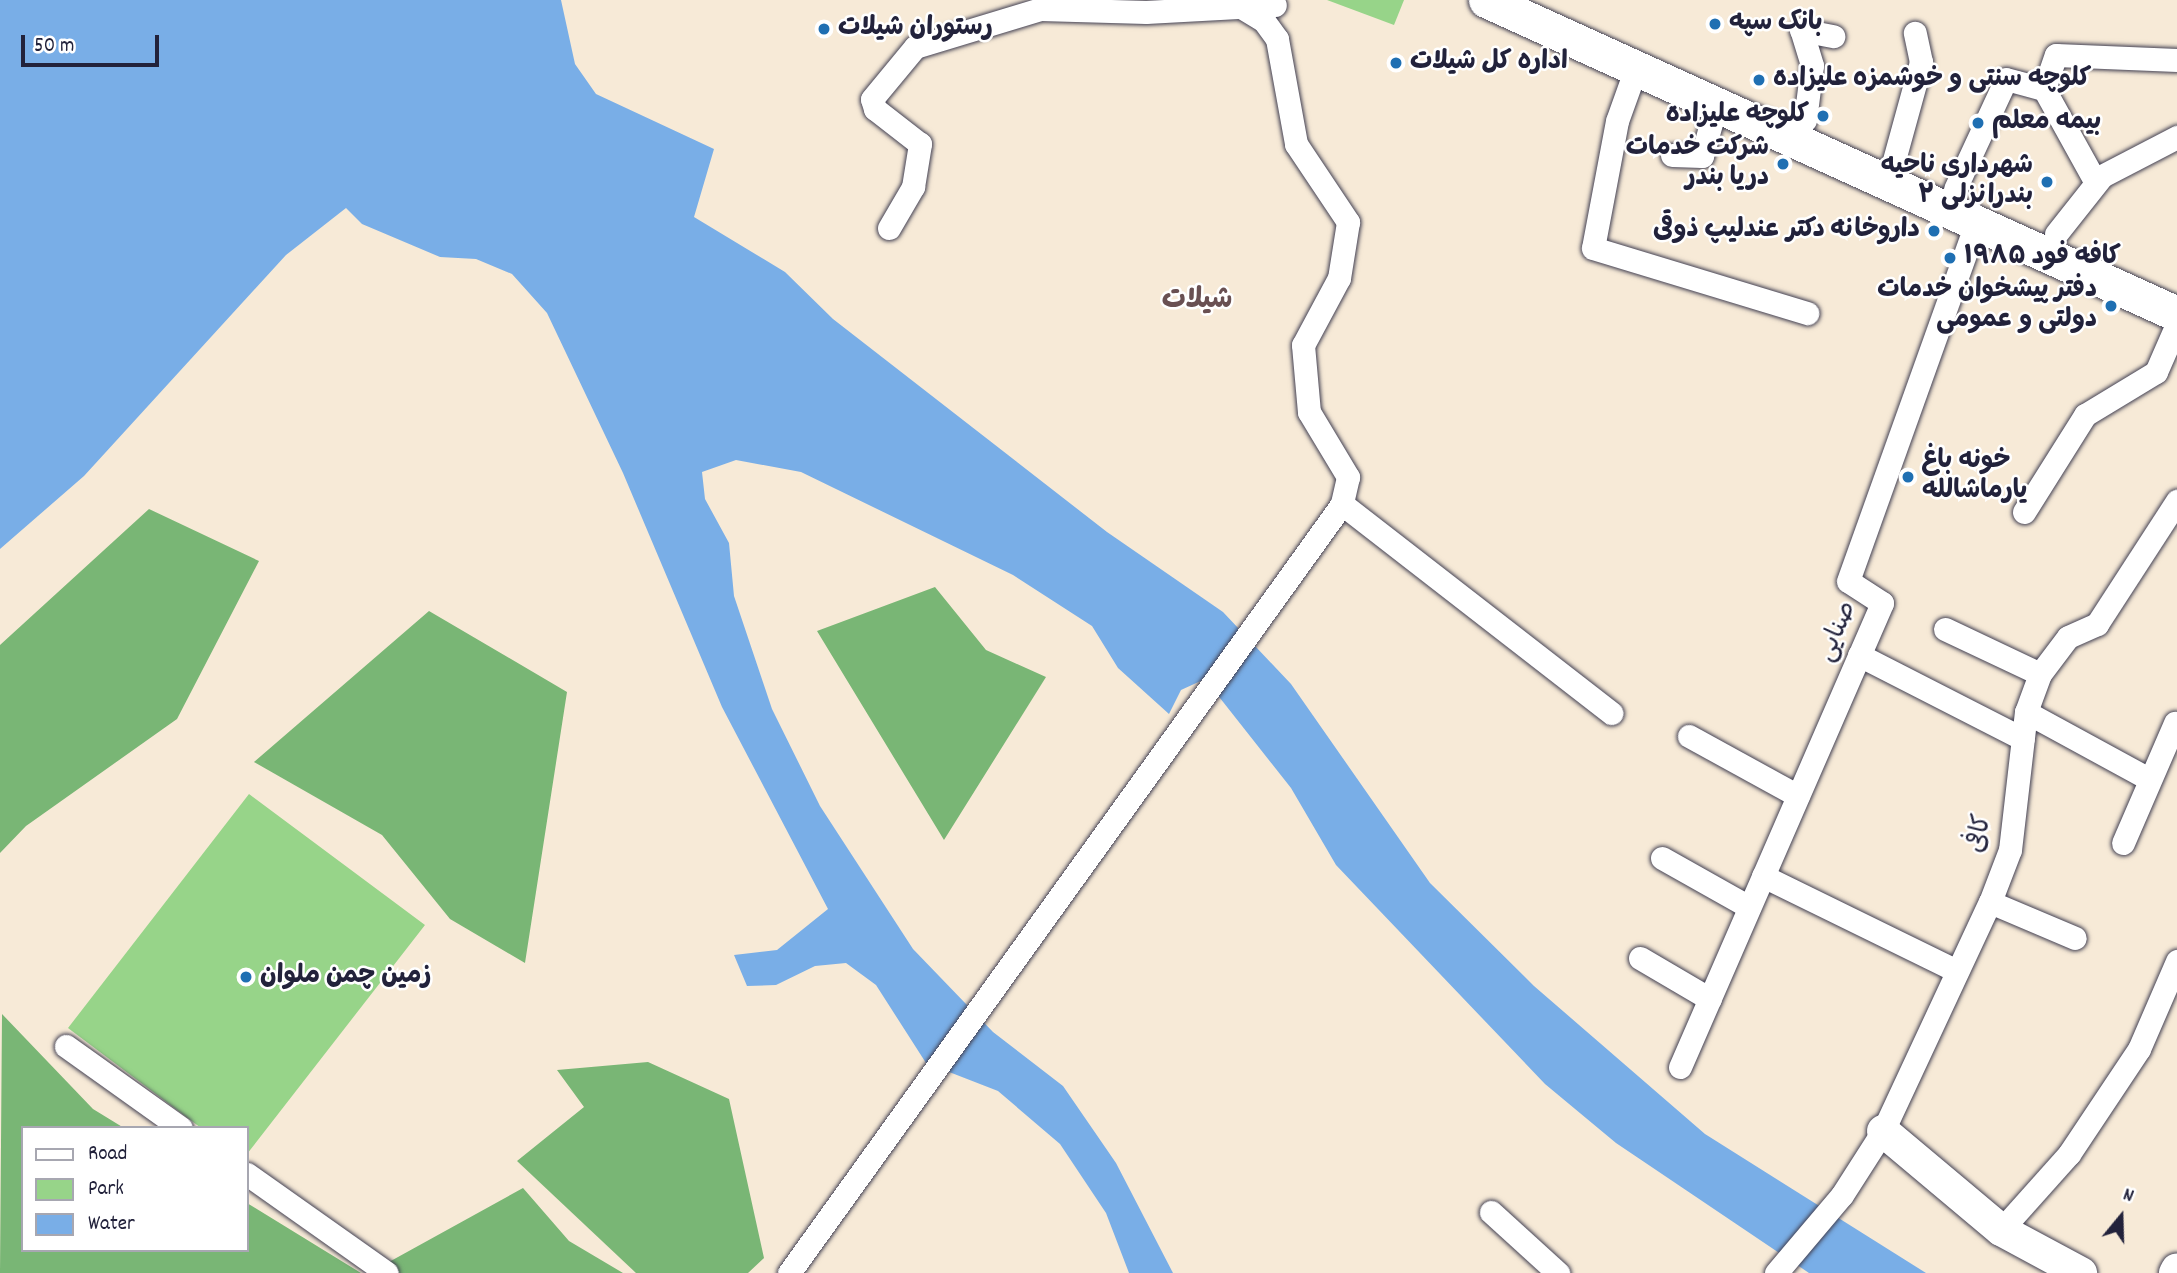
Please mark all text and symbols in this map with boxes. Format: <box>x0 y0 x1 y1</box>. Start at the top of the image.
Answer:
place label: بانک سپه <box>1729 8 1823 40</box>
place label: رستوران شیلات <box>838 13 993 45</box>
marker: بانک سپه <box>1707 16 1723 32</box>
scale bar <box>24 21 163 65</box>
marker: رستوران شیلات <box>816 21 832 37</box>
text: 50 m <box>34 32 74 62</box>
place label: اداره کل شیلات <box>1410 47 1568 79</box>
marker: اداره کل شیلات <box>1388 55 1404 71</box>
place label: کلوچه سنتی و خوشمزه علیزاده <box>1773 64 2091 96</box>
marker: کلوچه سنتی و خوشمزه علیزاده <box>1751 72 1767 88</box>
place label: کلوچه علیزاده <box>1666 100 1809 132</box>
place label: بیمه معلم <box>1992 107 2101 139</box>
marker: کلوچه علیزاده <box>1815 108 1831 124</box>
marker: بیمه معلم <box>1970 115 1986 131</box>
place label: شرکت خدمات دریا بندر <box>1626 133 1769 194</box>
place label: شهرداری ناحیه ۲ بندرانزلی <box>1880 151 2033 212</box>
marker: شرکت خدمات دریا بندر <box>1775 156 1791 172</box>
marker: شهرداری ناحیه ۲ بندرانزلی <box>2039 174 2055 190</box>
place label: داروخانه دکتر عندلیپ ذوقی <box>1653 215 1920 247</box>
marker: داروخانه دکتر عندلیپ ذوقی <box>1926 223 1942 239</box>
place label: کافه فود ۱۹۸۵ <box>1964 242 2121 274</box>
marker: کافه فود ۱۹۸۵ <box>1942 250 1958 266</box>
place label: دفتر پیشخوان خدمات دولتی و عمومی <box>1877 275 2097 336</box>
district label: شیلات <box>1162 285 1232 319</box>
marker: دفتر پیشخوان خدمات دولتی و عمومی <box>2103 298 2119 314</box>
place label: خونه باغ یارماشالله <box>1922 446 2027 508</box>
marker: خونه باغ یارماشالله <box>1900 469 1916 485</box>
street label: صنایی <box>1811 597 1865 667</box>
street label: کافی <box>1962 812 2000 856</box>
place label: زمین چمن ملوان <box>260 961 431 993</box>
marker: زمین چمن ملوان <box>238 969 254 985</box>
legend <box>21 1126 248 1252</box>
text: Road <box>88 1140 127 1170</box>
text: Park <box>88 1175 124 1205</box>
north arrow <box>2086 1182 2156 1252</box>
text: N <box>2119 1182 2137 1211</box>
text: Water <box>88 1210 135 1240</box>

